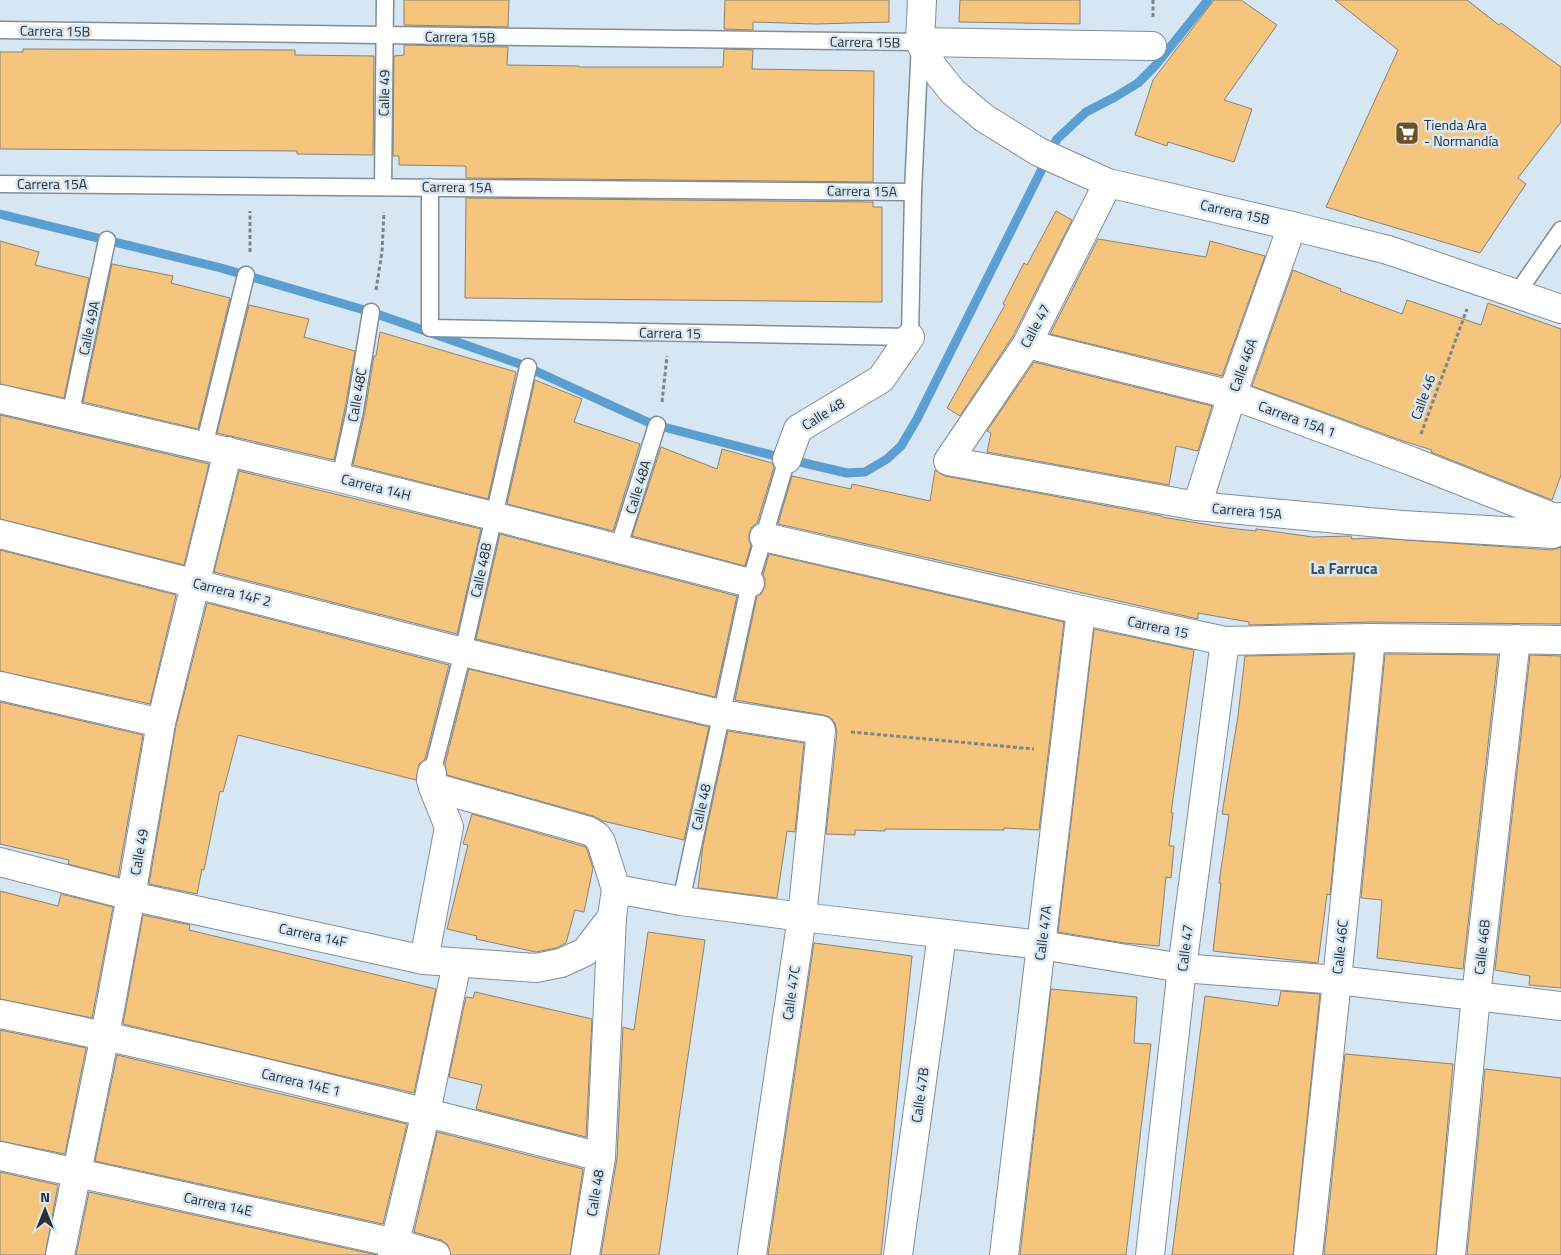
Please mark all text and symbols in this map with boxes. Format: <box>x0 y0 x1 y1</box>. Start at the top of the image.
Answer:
street label: Carrera 15B <box>20 19 90 42</box>
street label: Carrera 15B <box>425 25 495 48</box>
street label: Carrera 15B <box>830 30 900 53</box>
street label: Calle 49 <box>373 69 394 117</box>
place label: Tienda Ara - Normandía <box>1424 114 1499 151</box>
supermarket icon: Tienda Ara - Normandía <box>1394 120 1420 146</box>
street label: Carrera 15A <box>17 173 88 194</box>
street label: Carrera 15A <box>422 175 493 198</box>
street label: Carrera 15A <box>827 179 898 202</box>
street label: Carrera 15B <box>1198 193 1272 230</box>
street label: Calle 49A <box>72 298 105 357</box>
street label: Calle 47 <box>1014 300 1055 351</box>
street label: Carrera 15 <box>639 321 701 344</box>
street label: Calle 46A <box>1223 335 1262 394</box>
street label: Calle 48C <box>341 366 372 424</box>
street label: Calle 46 <box>1405 371 1440 422</box>
street label: Calle 48 <box>797 392 848 435</box>
street label: Carrera 15A 1 <box>1255 395 1339 442</box>
street label: Calle 48A <box>619 457 656 516</box>
street label: Carrera 14H <box>339 468 413 505</box>
street label: Carrera 15A <box>1211 497 1284 524</box>
street label: Calle 48B <box>464 541 497 599</box>
district label: La Farruca <box>1310 557 1378 580</box>
street label: Carrera 14F 2 <box>191 572 274 611</box>
street label: Carrera 15 <box>1126 610 1191 643</box>
street label: Calle 48 <box>685 782 716 832</box>
street label: Calle 49 <box>124 827 153 877</box>
street label: Calle 47A <box>1029 904 1056 962</box>
street label: Carrera 14F <box>277 917 349 952</box>
street label: Calle 46C <box>1326 918 1353 975</box>
street label: Calle 46B <box>1468 918 1495 976</box>
street label: Calle 47 <box>1171 923 1198 973</box>
street label: Calle 47C <box>776 964 805 1021</box>
street label: Carrera 14E 1 <box>260 1062 343 1101</box>
street label: Calle 47B <box>905 1066 934 1124</box>
street label: Calle 48 <box>580 1168 609 1218</box>
north arrow <box>20 1185 70 1235</box>
text: N <box>40 1186 50 1207</box>
street label: Carrera 14E <box>182 1186 255 1221</box>

